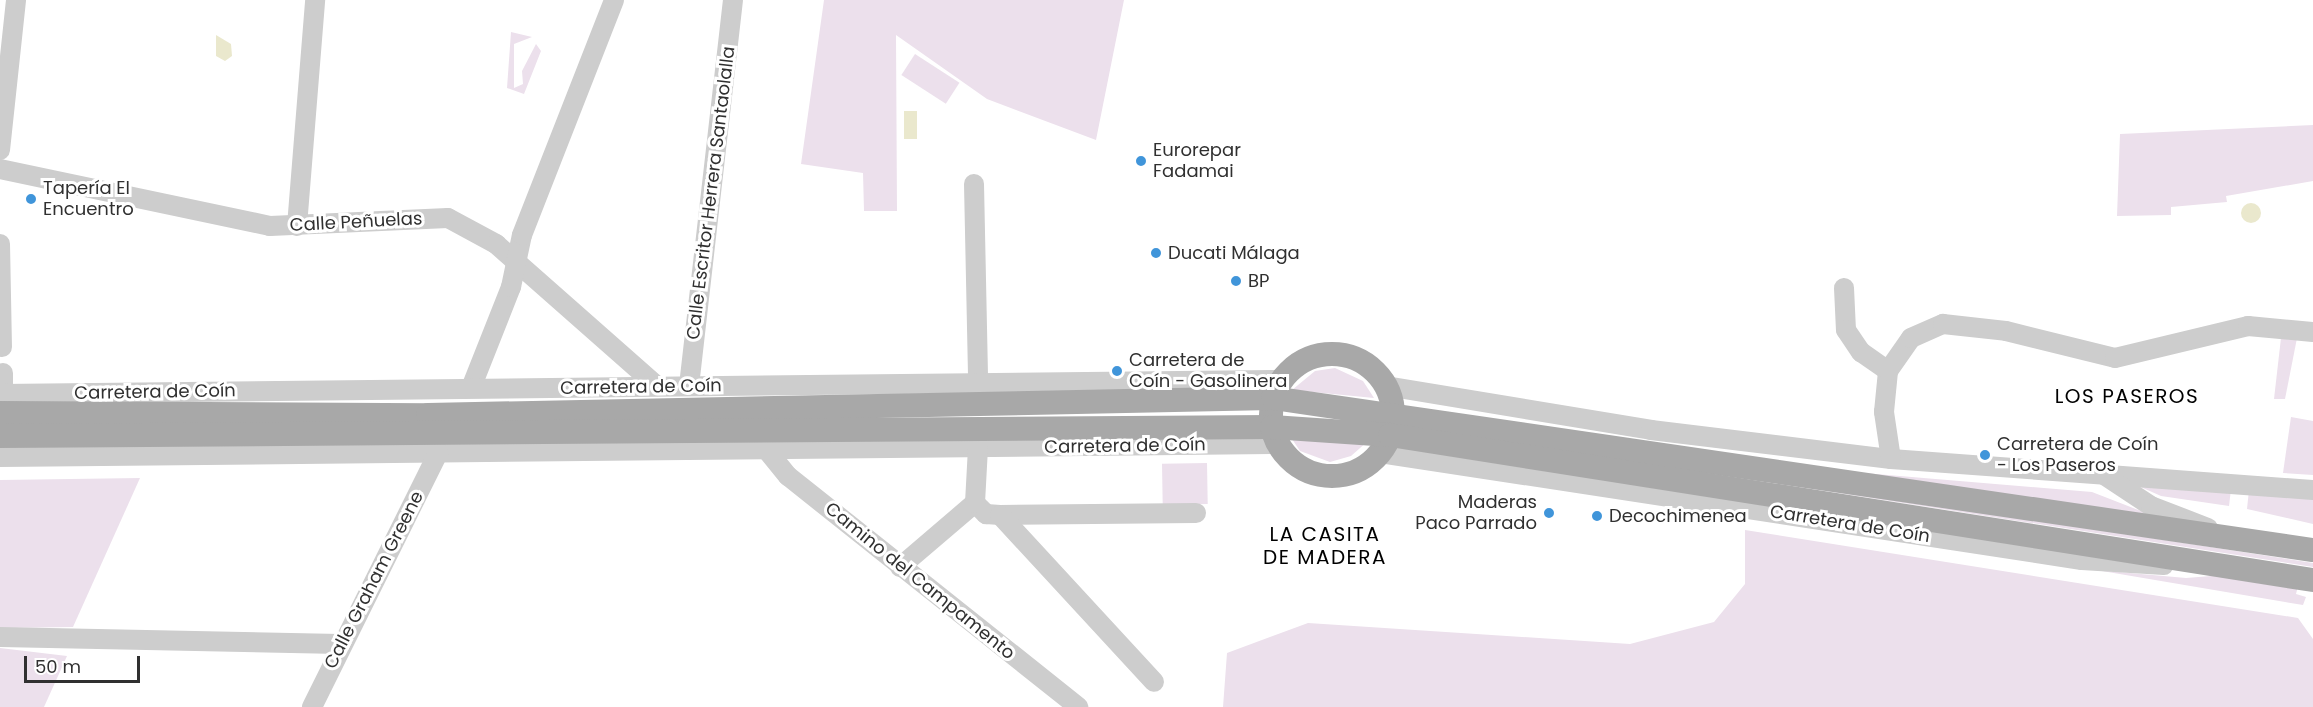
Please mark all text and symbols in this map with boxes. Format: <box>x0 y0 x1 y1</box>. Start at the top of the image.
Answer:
street label: Calle Escritor Herrera Santaolalla <box>682 45 740 341</box>
place label: Eurorepar Fadamai <box>1153 140 1241 182</box>
marker: Eurorepar Fadamai <box>1134 154 1148 168</box>
place label: Tapería El Encuentro <box>43 178 134 220</box>
marker: Tapería El Encuentro <box>24 192 38 206</box>
street label: Calle Peñuelas <box>289 208 423 236</box>
place label: Ducati Málaga <box>1168 242 1300 264</box>
marker: Ducati Málaga <box>1149 246 1163 260</box>
place label: BP <box>1248 270 1269 292</box>
marker: BP <box>1229 274 1243 288</box>
place label: Carretera de Coín - Gasolinera <box>1129 350 1287 392</box>
marker: Carretera de Coín - Gasolinera <box>1110 364 1124 378</box>
street label: Carretera de Coín <box>560 375 722 399</box>
street label: Carretera de Coín <box>74 380 236 404</box>
district label: LOS PASEROS <box>2055 384 2199 408</box>
street label: Carretera de Coín <box>1044 434 1206 458</box>
place label: Carretera de Coín - Los Paseros <box>1997 434 2159 476</box>
marker: Carretera de Coín - Los Paseros <box>1978 448 1992 462</box>
street label: Calle Graham Greene <box>320 488 428 672</box>
place label: Maderas Paco Parrado <box>1415 492 1537 534</box>
street label: Camino del Campamento <box>821 498 1019 664</box>
street label: Carretera de Coín <box>1769 501 1931 547</box>
place label: Decochimenea <box>1609 505 1747 527</box>
marker: Maderas Paco Parrado <box>1542 506 1556 520</box>
marker: Decochimenea <box>1590 509 1604 523</box>
district label: LA CASITA DE MADERA <box>1263 522 1387 569</box>
scale bar <box>27 644 142 682</box>
text: 50 m <box>35 654 81 679</box>

